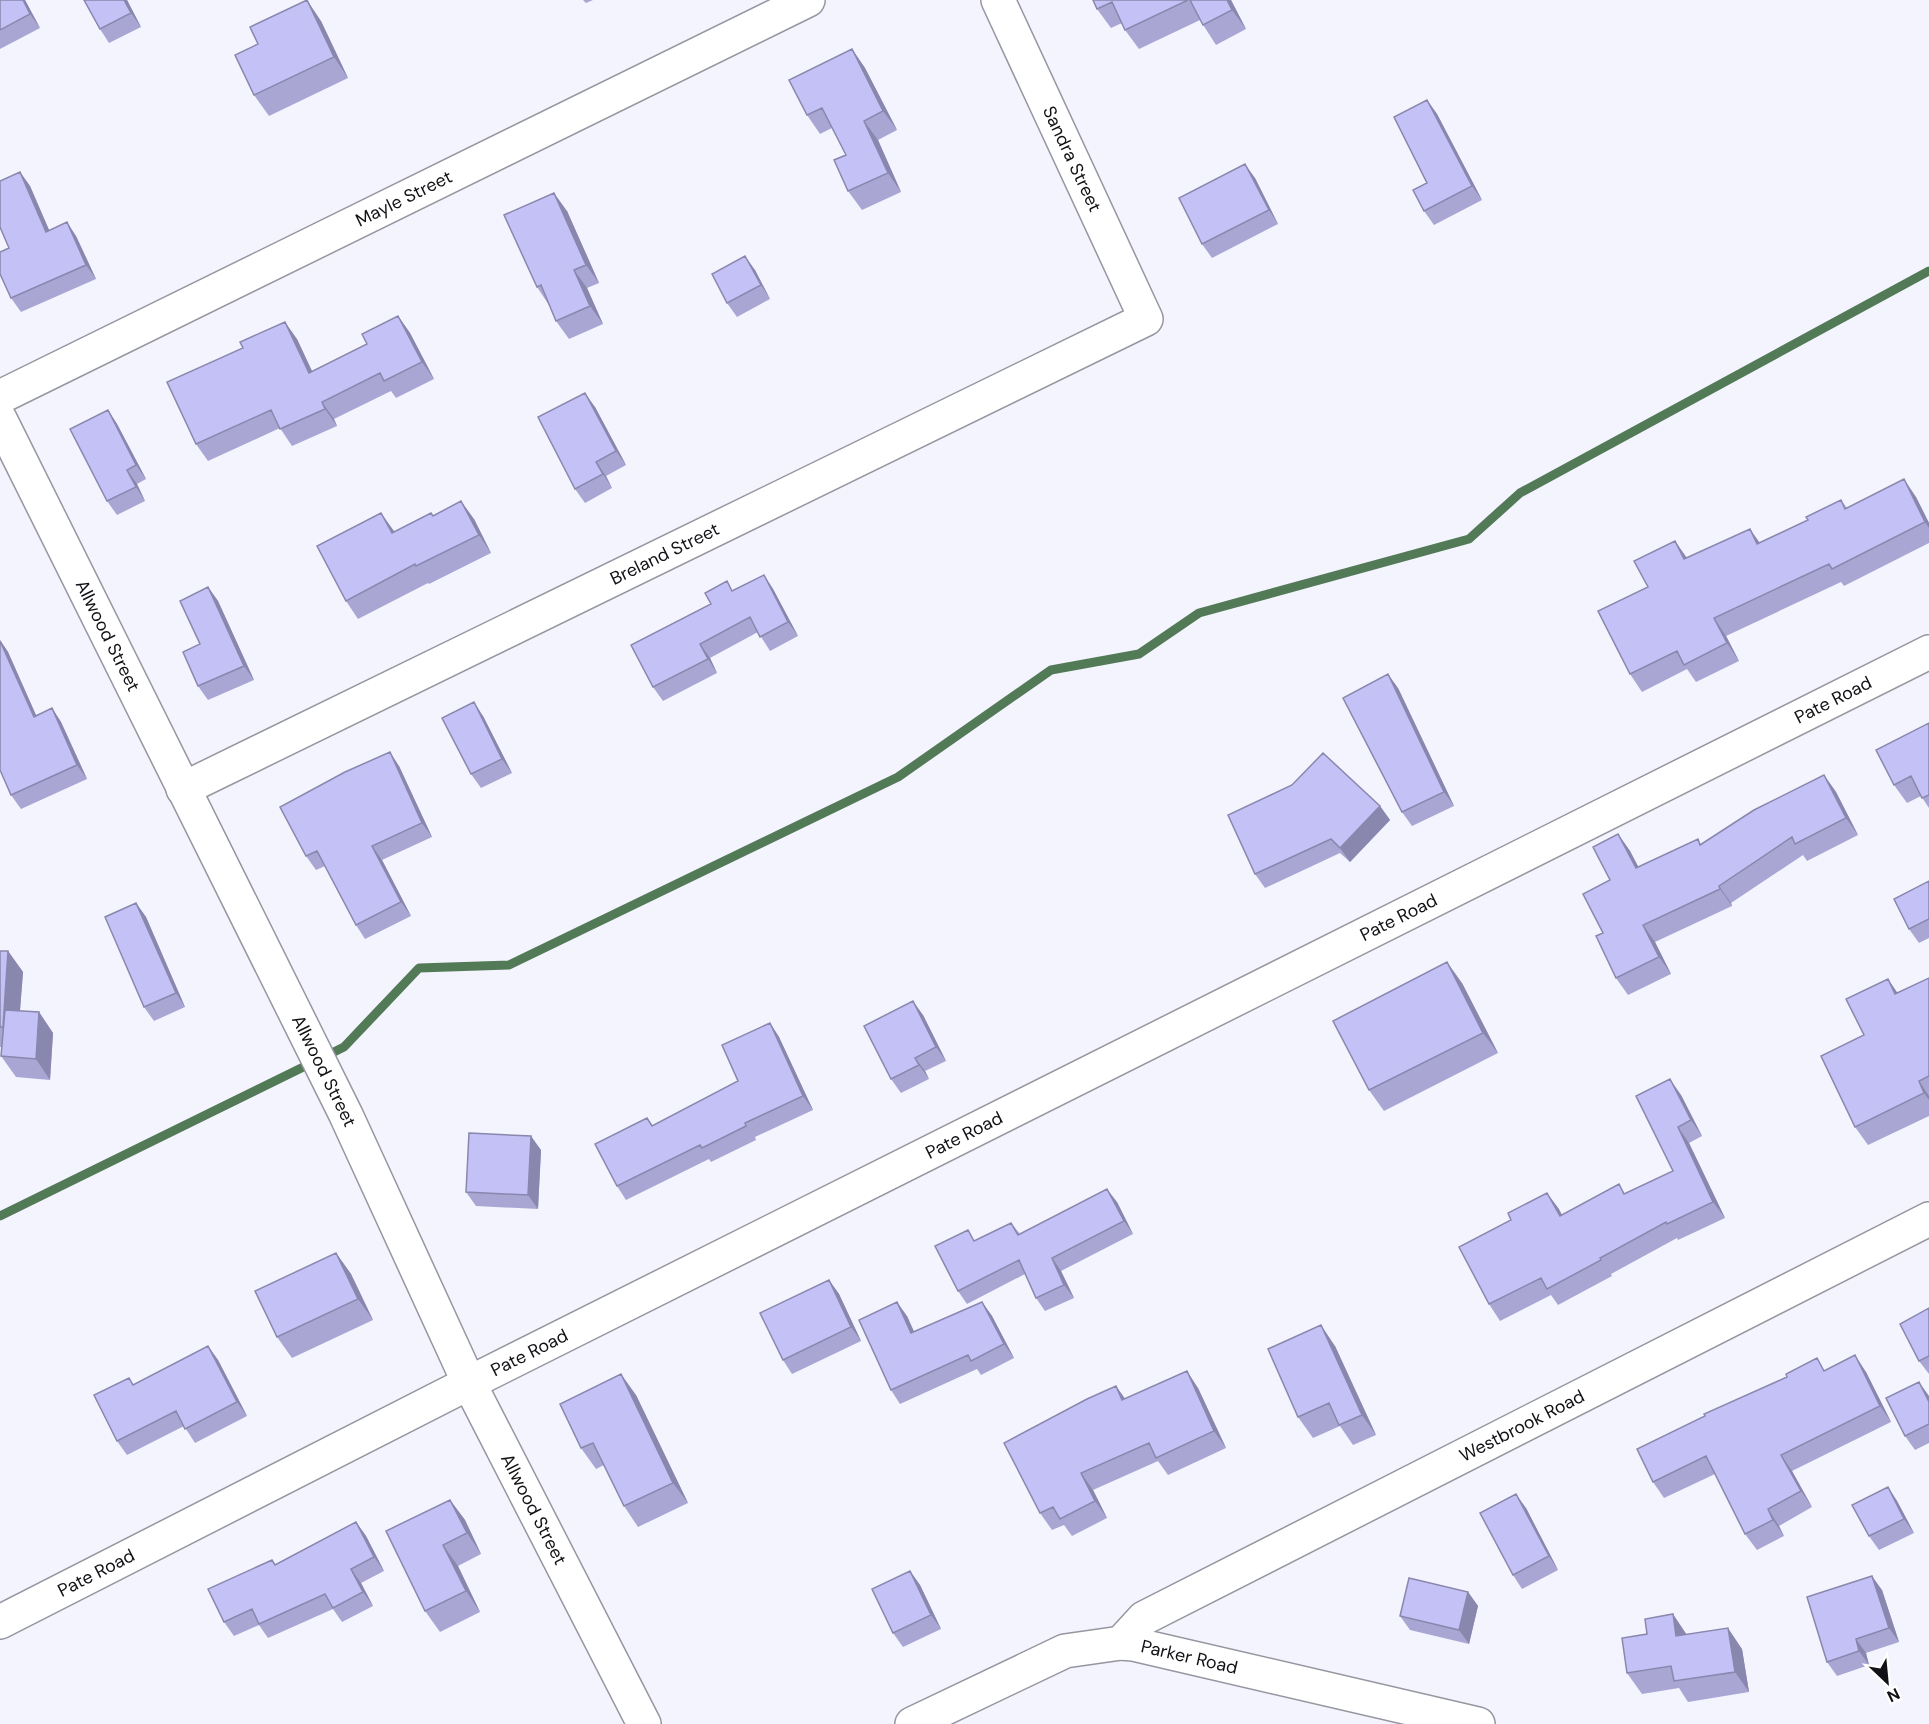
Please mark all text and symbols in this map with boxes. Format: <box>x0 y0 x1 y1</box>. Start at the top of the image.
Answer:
street label: Sandra Street <box>1037 102 1107 216</box>
street label: Mayle Street <box>352 165 456 232</box>
street label: Breland Street <box>606 517 723 591</box>
street label: Allwood Street <box>70 576 146 696</box>
street label: Pate Road <box>1791 671 1876 729</box>
street label: Pate Road <box>1356 888 1441 947</box>
street label: Allwood Street <box>286 1011 362 1131</box>
street label: Pate Road <box>921 1106 1007 1165</box>
street label: Pate Road <box>487 1323 572 1382</box>
street label: Westbrook Road <box>1455 1384 1589 1468</box>
street label: Allwood Street <box>495 1449 572 1569</box>
street label: Pate Road <box>54 1543 139 1603</box>
street label: Parker Road <box>1139 1634 1240 1680</box>
north arrow <box>1857 1652 1917 1712</box>
text: N <box>1884 1683 1903 1707</box>

